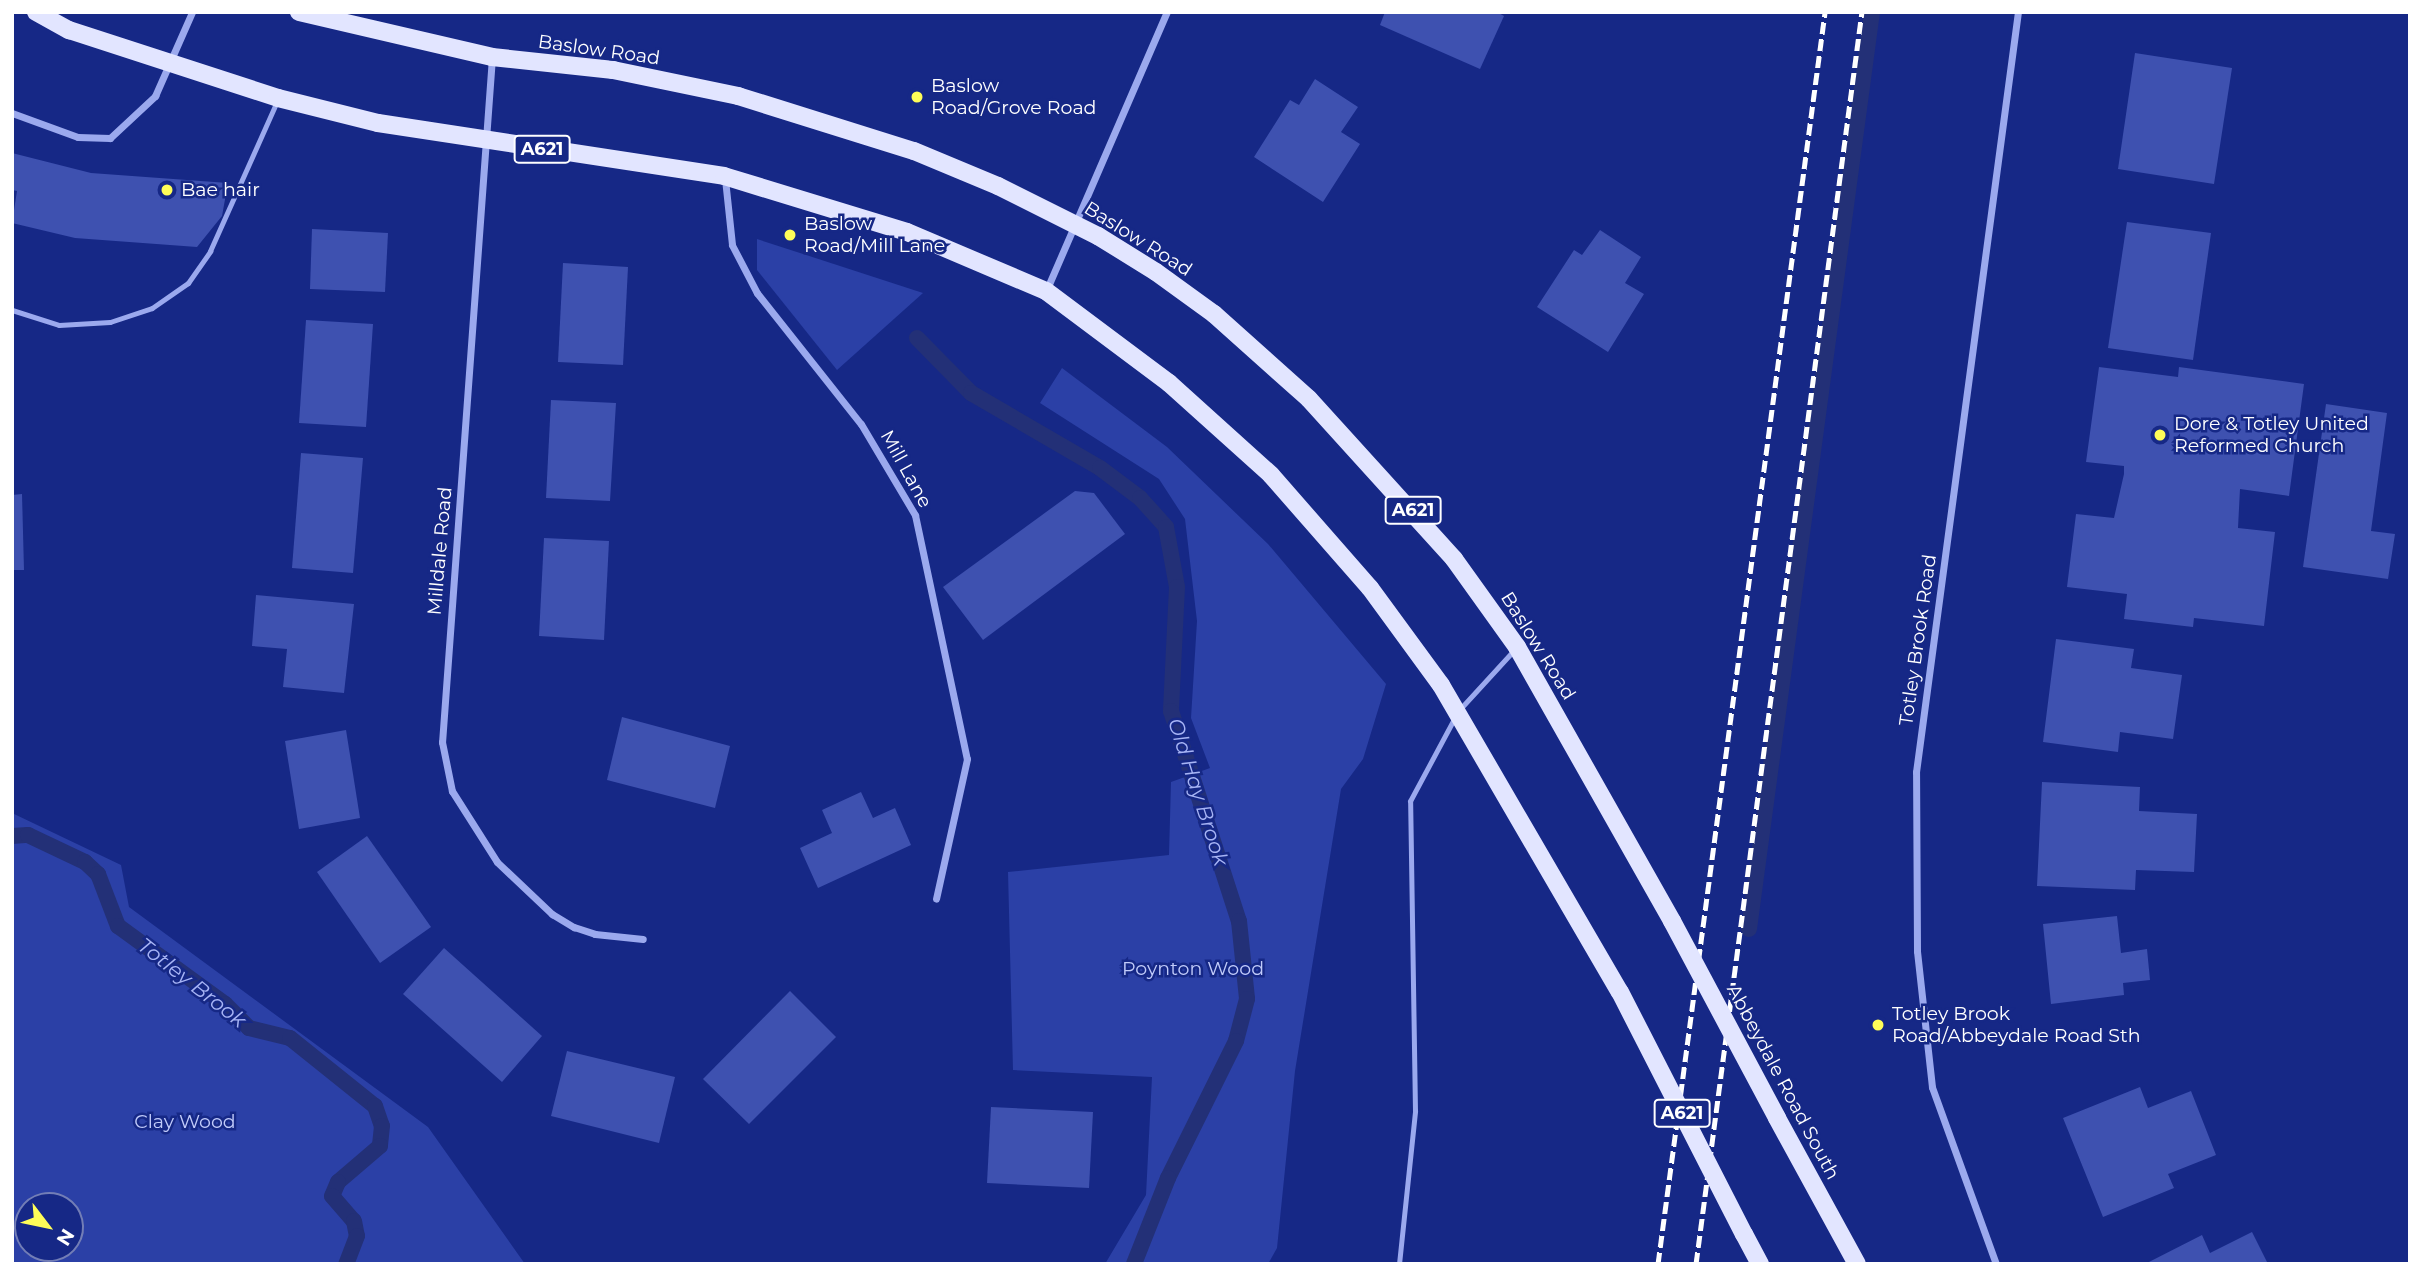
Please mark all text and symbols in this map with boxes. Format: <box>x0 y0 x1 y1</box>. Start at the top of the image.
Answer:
street label: Baslow Road <box>537 30 661 70</box>
place label: Baslow Road/Grove Road <box>931 75 1096 119</box>
marker: Baslow Road/Grove Road <box>909 89 925 105</box>
road number: A621 <box>512 134 572 164</box>
place label: Bae hair <box>181 179 260 201</box>
marker: Bae hair <box>159 182 175 198</box>
street label: Baslow Road <box>1080 197 1196 281</box>
place label: Baslow Road/Mill Lane <box>804 213 945 257</box>
marker: Baslow Road/Mill Lane <box>782 227 798 243</box>
place label: Dore & Totley United Reformed Church <box>2174 413 2369 457</box>
street label: Mill Lane <box>875 426 937 512</box>
marker: Dore & Totley United Reformed Church <box>2152 427 2168 443</box>
street label: Milldale Road <box>423 486 457 616</box>
road number: A621 <box>1383 496 1443 524</box>
street label: Totley Brook Road <box>1895 553 1941 727</box>
street label: Baslow Road <box>1496 588 1580 704</box>
water label: Old Hay Brook <box>1162 715 1234 869</box>
water label: Totley Brook <box>133 933 251 1033</box>
park label: Poynton Wood <box>1122 958 1264 980</box>
street label: Abbeydale Road South <box>1722 980 1844 1184</box>
place label: Totley Brook Road/Abbeydale Road Sth <box>1892 1003 2141 1047</box>
marker: Totley Brook Road/Abbeydale Road Sth <box>1870 1017 1886 1033</box>
road number: A621 <box>1652 1098 1712 1128</box>
park label: Clay Wood <box>134 1111 236 1133</box>
north arrow <box>14 1192 84 1262</box>
text: N <box>52 1225 79 1250</box>

